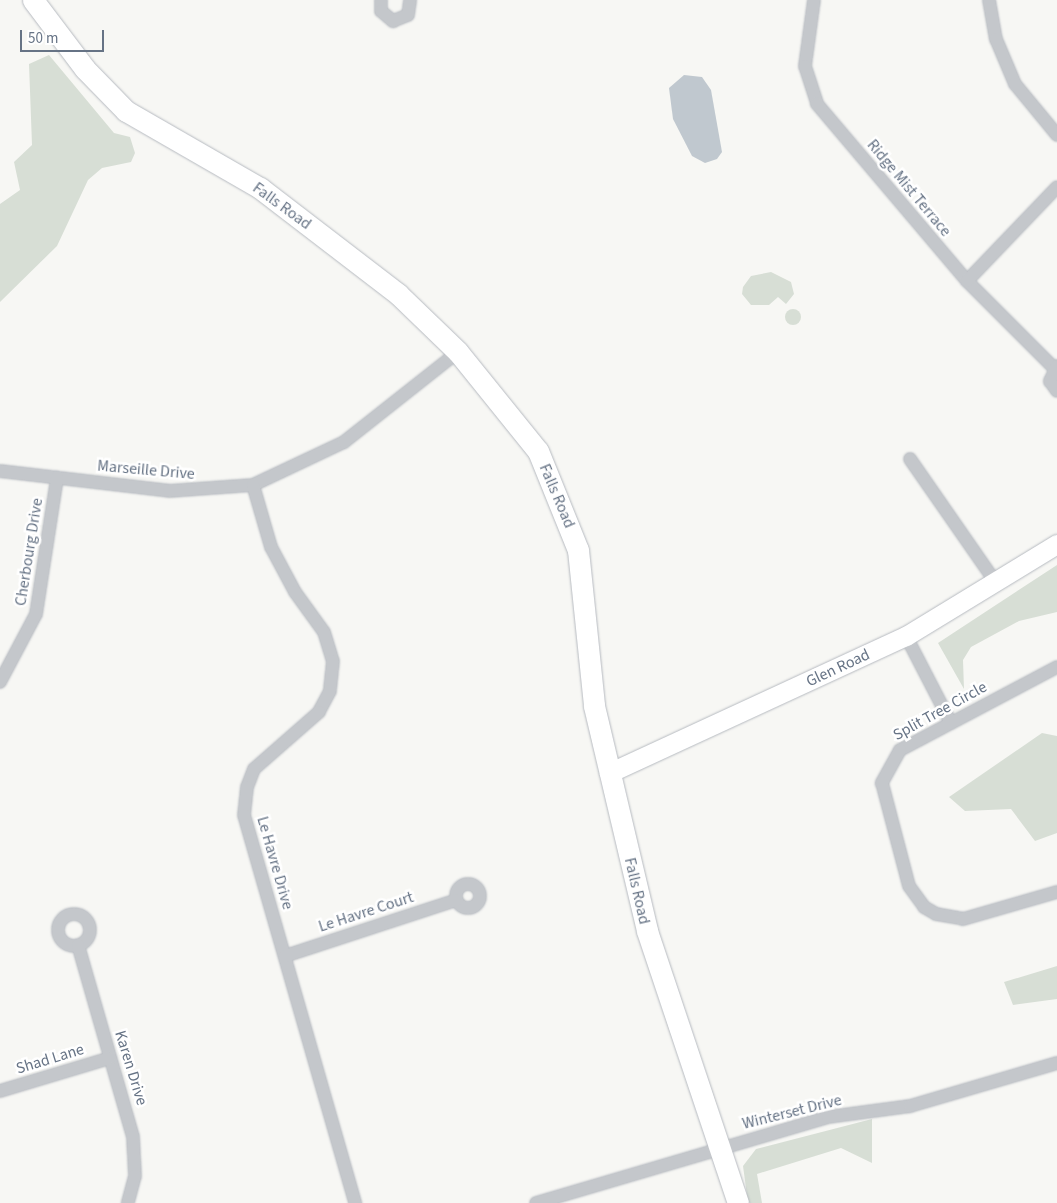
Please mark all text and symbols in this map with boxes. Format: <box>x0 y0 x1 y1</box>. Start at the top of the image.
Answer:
scale bar <box>22 20 106 52</box>
text: 50 m <box>28 28 58 49</box>
street label: Ridge Mist Terrace <box>863 136 955 240</box>
street label: Falls Road <box>249 178 315 234</box>
street label: Marseille Drive <box>96 456 196 484</box>
street label: Falls Road <box>535 461 579 531</box>
street label: Cherbourg Drive <box>11 497 47 607</box>
street label: Glen Road <box>803 645 873 691</box>
street label: Split Tree Circle <box>890 677 990 745</box>
street label: Le Havre Drive <box>253 814 297 912</box>
street label: Falls Road <box>620 856 654 926</box>
street label: Le Havre Court <box>316 888 416 936</box>
street label: Karen Drive <box>111 1028 151 1108</box>
street label: Shad Lane <box>14 1040 86 1078</box>
street label: Winterset Drive <box>740 1090 844 1134</box>

